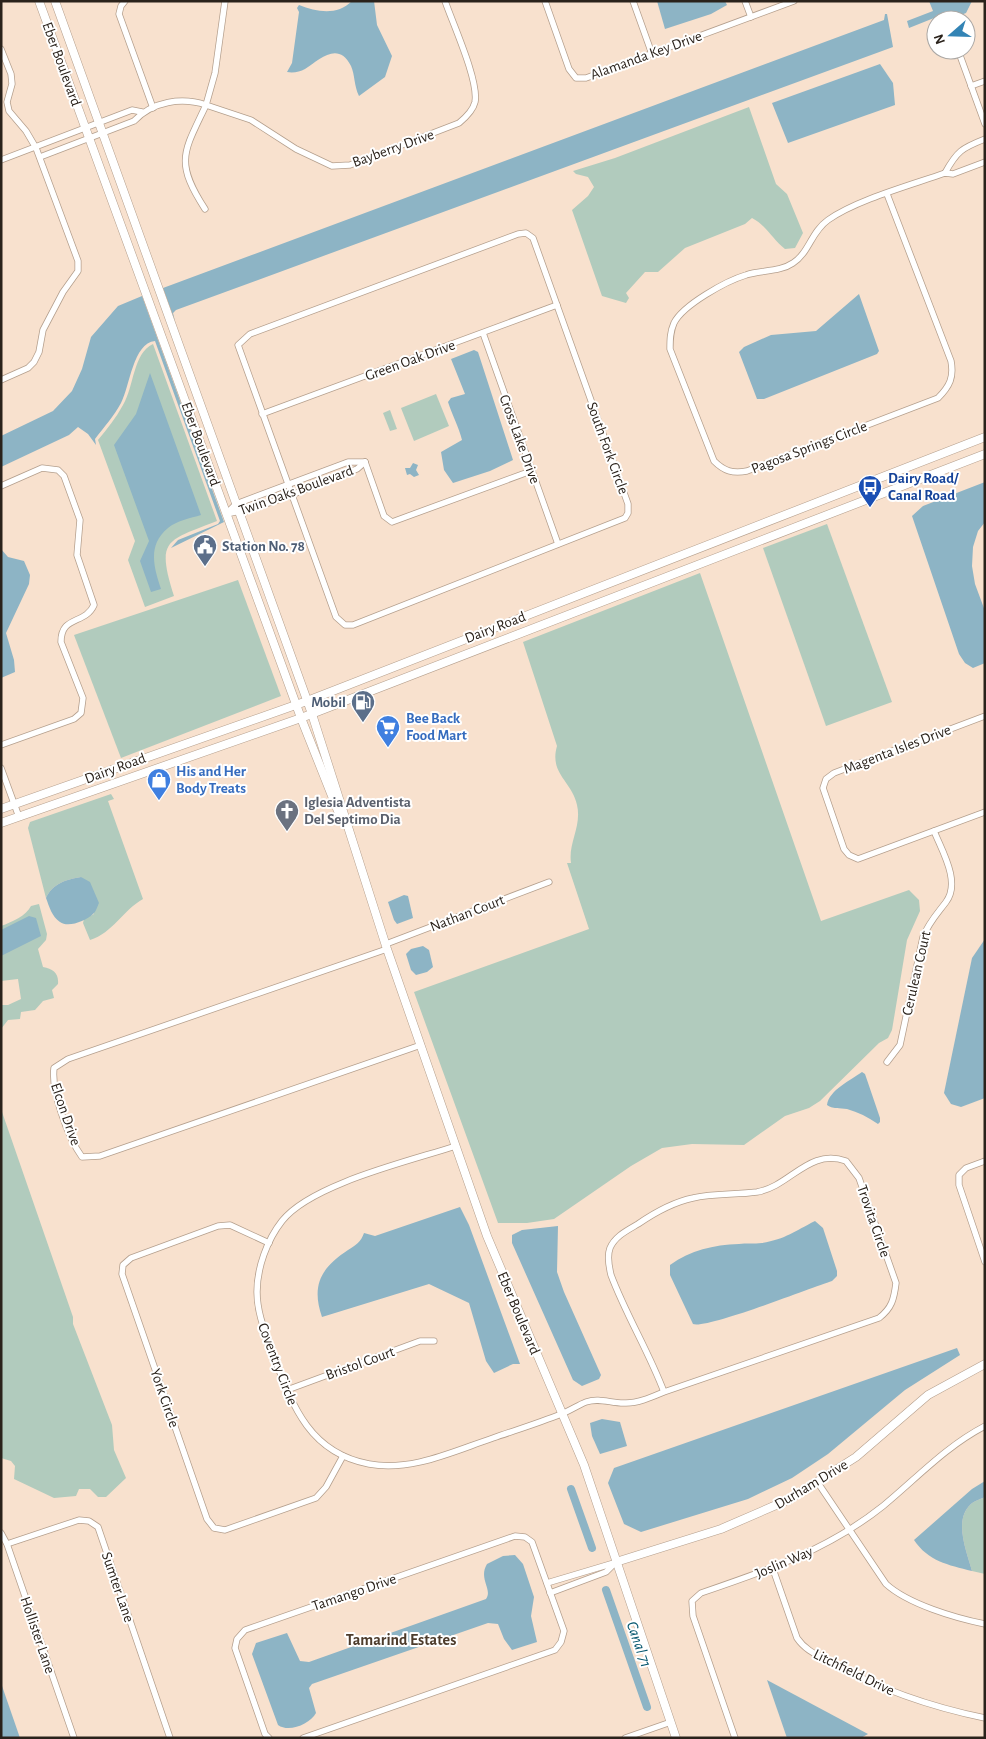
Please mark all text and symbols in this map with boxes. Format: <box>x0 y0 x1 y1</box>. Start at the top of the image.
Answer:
north arrow <box>926 10 976 60</box>
street label: Eber Boulevard <box>39 20 84 108</box>
street label: Alamanda Key Drive <box>588 28 704 83</box>
text: N <box>931 32 948 46</box>
street label: Bayberry Drive <box>350 127 436 170</box>
street label: Green Oak Drive <box>363 337 457 384</box>
street label: Cross Lake Drive <box>496 393 543 486</box>
street label: Eber Boulevard <box>178 400 223 488</box>
street label: South Fork Circle <box>584 400 631 496</box>
street label: Pagosa Springs Circle <box>749 418 869 476</box>
street label: Twin Oaks Boulevard <box>237 463 356 518</box>
place label: Dairy Road/ Canal Road <box>888 471 959 503</box>
bus stop icon: Dairy Road/ Canal Road <box>857 474 883 508</box>
public building icon: Station No. 78 <box>192 533 218 567</box>
place label: Station No. 78 <box>222 539 305 554</box>
street label: Dairy Road <box>463 609 528 646</box>
fuel station icon: Mobil <box>350 689 376 723</box>
place label: Mobil <box>311 695 346 710</box>
place label: Bee Back Food Mart <box>406 711 467 743</box>
supermarket icon: Bee Back Food Mart <box>375 714 401 748</box>
street label: Magenta Isles Drive <box>841 722 953 777</box>
street label: Dairy Road <box>83 750 148 786</box>
place label: His and Her Body Treats <box>176 764 247 796</box>
shop icon: His and Her Body Treats <box>146 767 172 801</box>
place label: Iglesia Adventista Del Septimo Dia <box>304 795 411 827</box>
church icon: Iglesia Adventista Del Septimo Dia <box>274 798 300 832</box>
street label: Nathan Court <box>428 892 507 935</box>
street label: Cerulean Court <box>899 929 934 1017</box>
street label: Elcon Drive <box>48 1081 83 1148</box>
street label: Trovita Circle <box>854 1183 893 1259</box>
street label: Eber Boulevard <box>494 1270 543 1357</box>
street label: Coventry Circle <box>255 1321 300 1407</box>
street label: Bristol Court <box>324 1344 397 1383</box>
street label: York Circle <box>148 1367 182 1430</box>
street label: Durham Drive <box>772 1457 850 1512</box>
street label: Joslin Way <box>753 1543 816 1581</box>
street label: Sumter Lane <box>99 1550 137 1624</box>
street label: Tamango Drive <box>310 1571 398 1614</box>
street label: Hollister Lane <box>17 1595 58 1676</box>
water label: Canal 71 <box>624 1619 654 1669</box>
district label: Tamarind Estates <box>346 1632 456 1648</box>
street label: Litchfield Drive <box>811 1646 897 1699</box>

